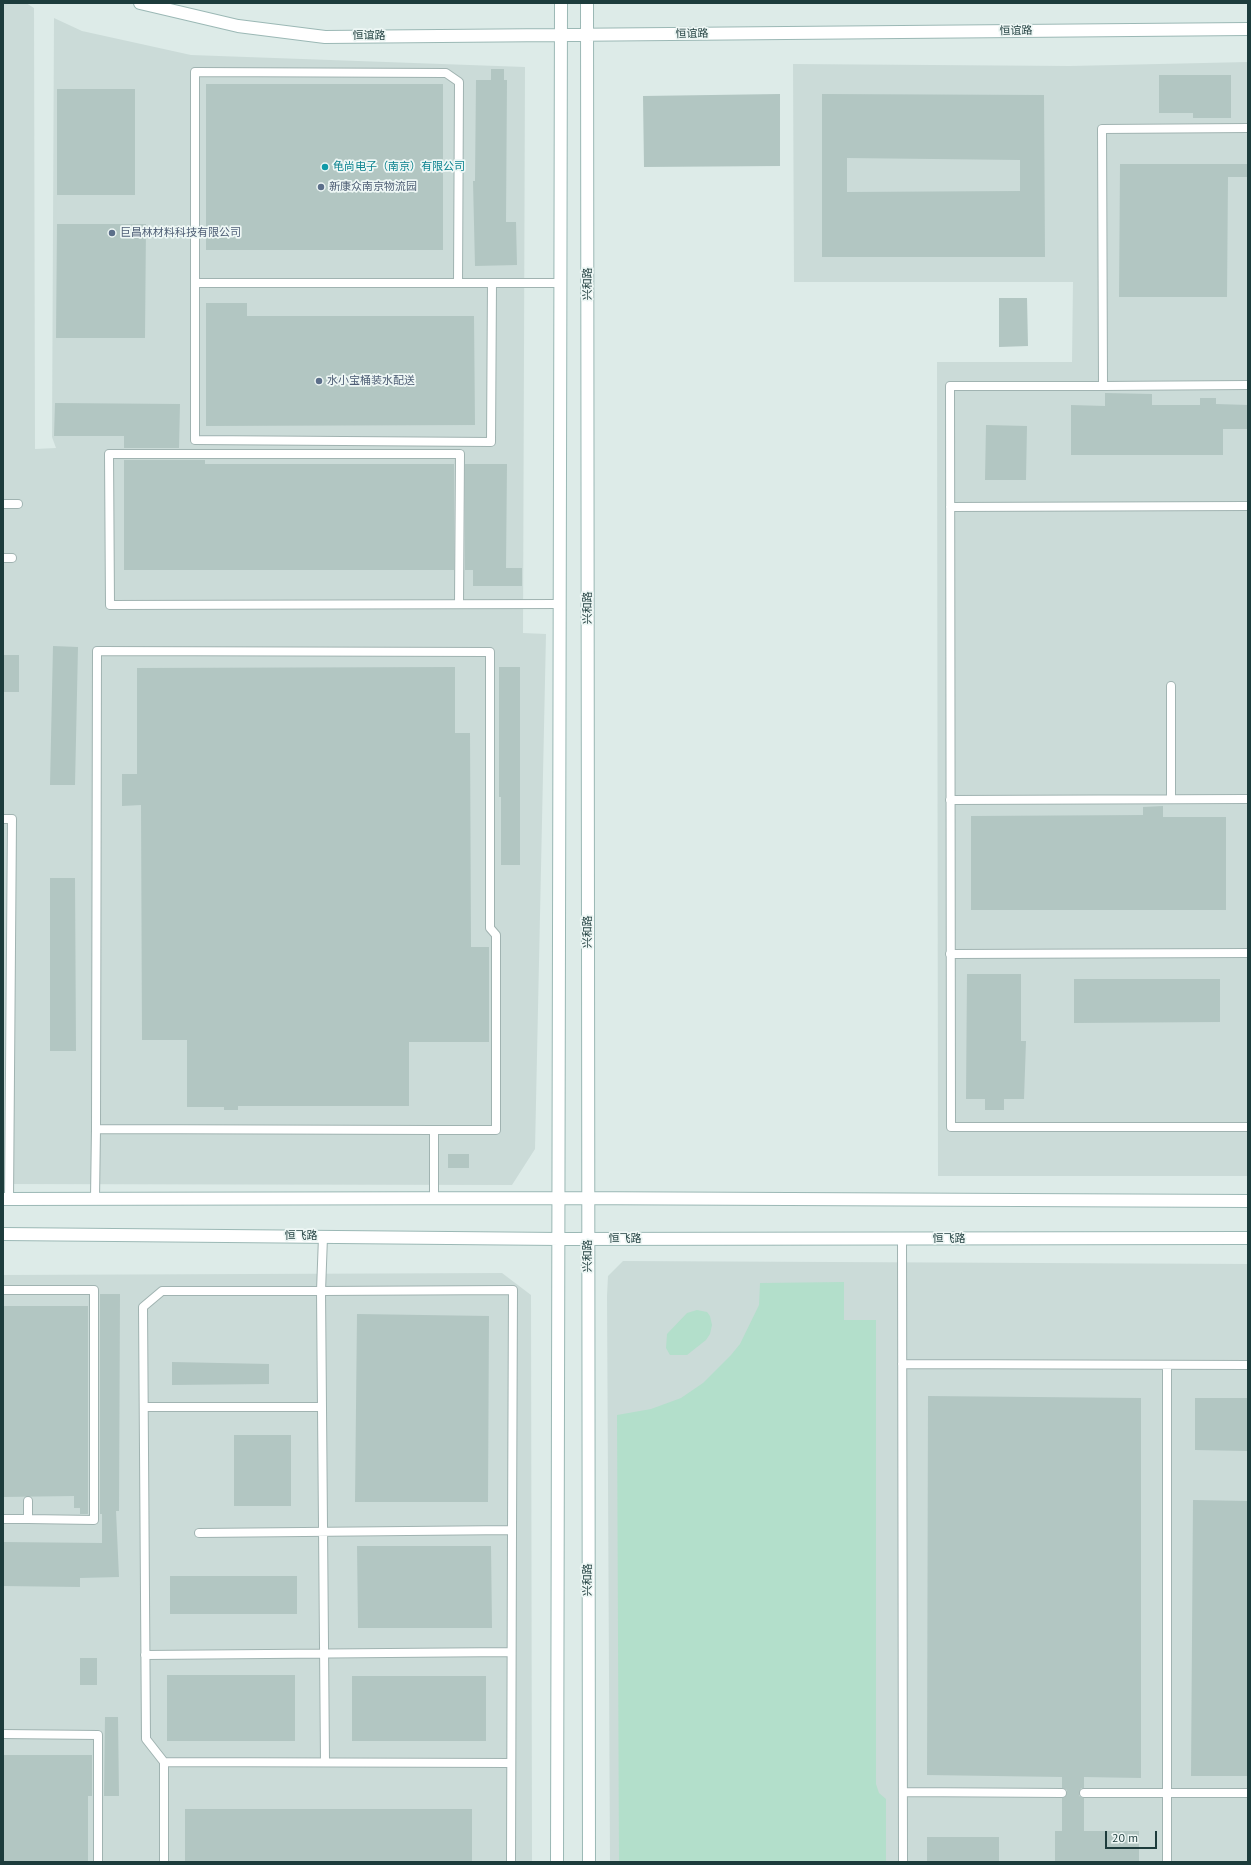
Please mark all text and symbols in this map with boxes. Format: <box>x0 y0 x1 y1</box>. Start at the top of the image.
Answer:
street label: 恒谊路 <box>999 24 1033 38</box>
street label: 恒谊路 <box>675 27 709 41</box>
street label: 恒谊路 <box>353 29 385 43</box>
place label: 龟尚电子（南京）有限公司 <box>333 160 465 174</box>
marker: 龟尚电子（南京）有限公司 <box>320 162 330 172</box>
place label: 新康众南京物流园 <box>329 180 417 194</box>
marker: 新康众南京物流园 <box>316 182 326 192</box>
place label: 巨昌林材料科技有限公司 <box>120 226 241 240</box>
marker: 巨昌林材料科技有限公司 <box>107 228 117 238</box>
street label: 兴和路 <box>581 268 595 300</box>
place label: 水小宝桶装水配送 <box>327 374 415 388</box>
marker: 水小宝桶装水配送 <box>314 376 324 386</box>
street label: 兴和路 <box>581 592 595 624</box>
street label: 兴和路 <box>581 916 595 948</box>
street label: 恒飞路 <box>285 1229 317 1243</box>
street label: 恒飞路 <box>609 1232 641 1246</box>
street label: 恒飞路 <box>933 1232 965 1246</box>
street label: 兴和路 <box>581 1240 595 1272</box>
street label: 兴和路 <box>581 1564 595 1596</box>
scale bar <box>1107 1823 1159 1849</box>
text: 20 m <box>1112 1830 1138 1845</box>

